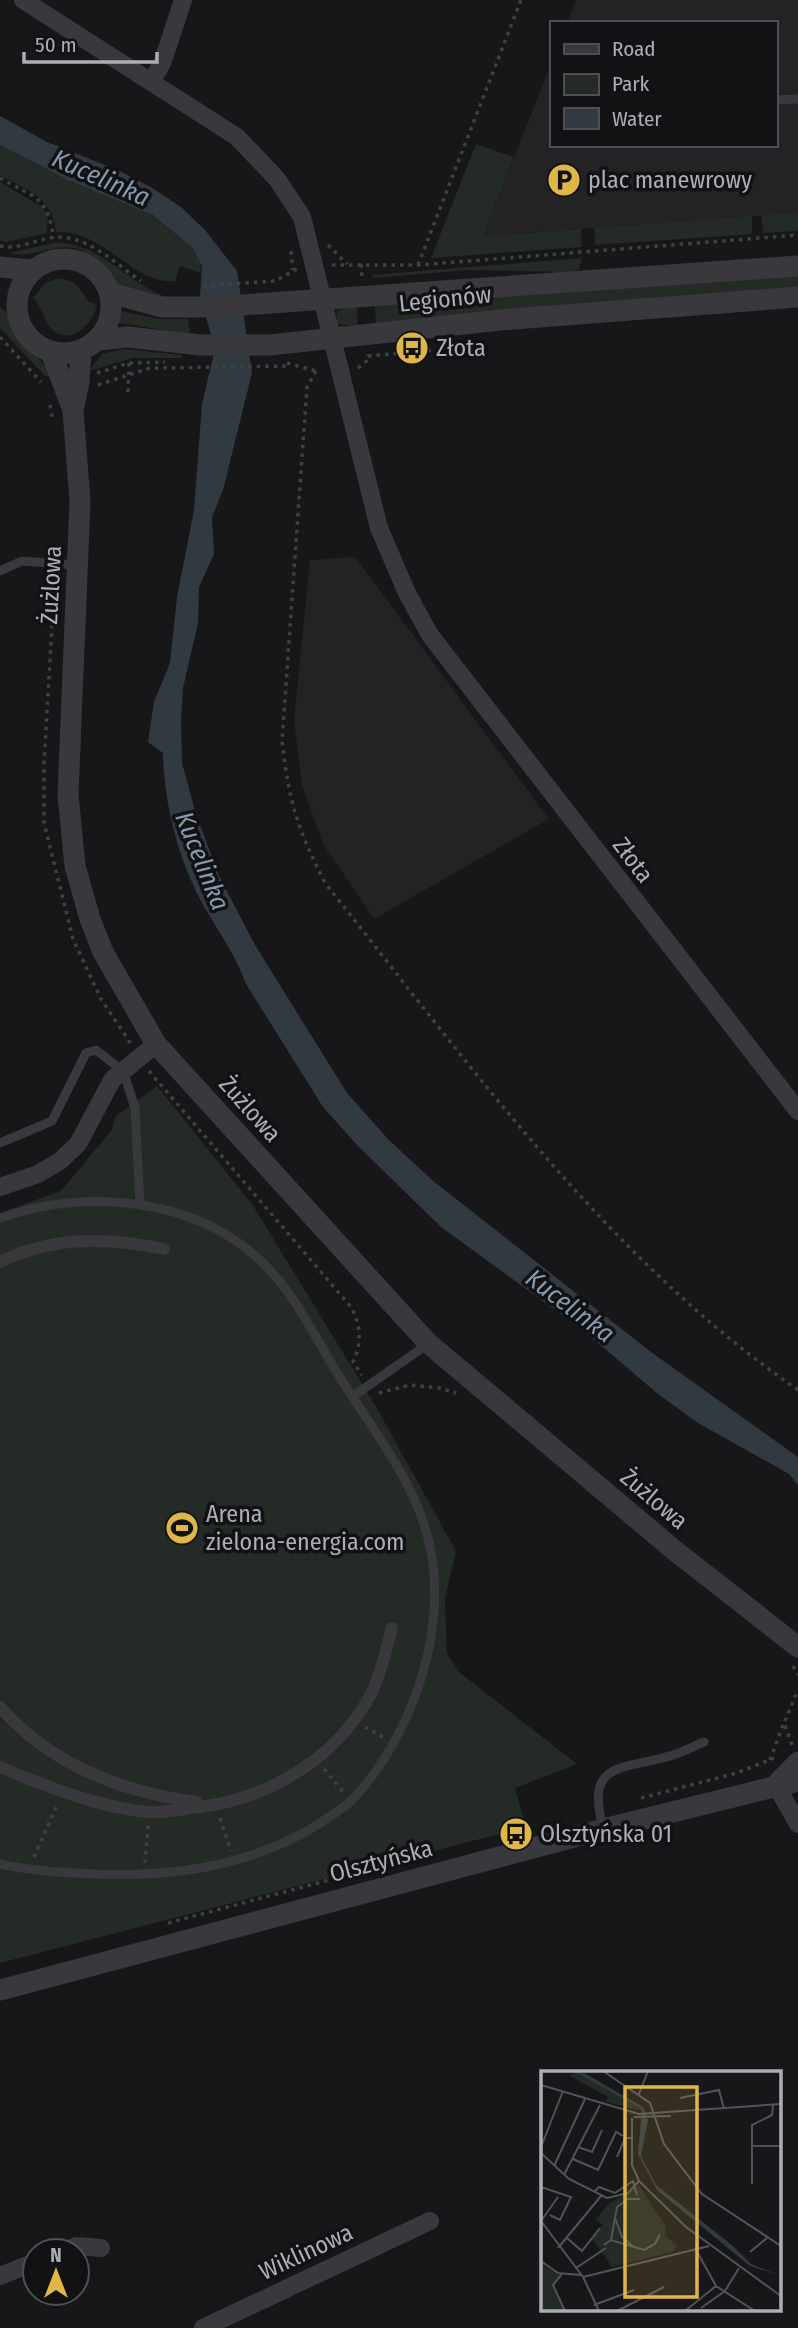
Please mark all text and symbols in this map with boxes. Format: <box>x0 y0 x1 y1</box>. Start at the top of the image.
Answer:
scale bar <box>24 21 158 65</box>
legend <box>550 21 777 147</box>
text: 50 m <box>35 32 77 58</box>
text: Road <box>612 36 656 62</box>
text: Park <box>612 71 650 97</box>
text: Water <box>612 106 662 132</box>
water label: Kucelinka <box>48 143 154 213</box>
parking icon: plac manewrowy <box>545 161 583 199</box>
place label: plac manewrowy <box>588 166 752 194</box>
street label: Legionów <box>397 280 493 318</box>
bus stop icon: Złota <box>393 329 431 367</box>
place label: Złota <box>436 334 486 362</box>
street label: Żużlowa <box>35 545 67 625</box>
water label: Kucelinka <box>168 807 236 915</box>
street label: Złota <box>607 832 659 888</box>
street label: Żużlowa <box>213 1070 287 1148</box>
water label: Kucelinka <box>519 1263 621 1349</box>
street label: Żużlowa <box>615 1463 693 1535</box>
place label: Arena zielona-energia.com <box>206 1500 404 1556</box>
sports icon: Arena zielona-energia.com <box>163 1509 201 1547</box>
bus stop icon: Olsztyńska 01 <box>497 1815 535 1853</box>
place label: Olsztyńska 01 <box>540 1820 672 1848</box>
street label: Olsztyńska <box>327 1834 435 1888</box>
inset map <box>541 2071 780 2310</box>
street label: Wiklinowa <box>255 2218 357 2286</box>
north arrow <box>21 2237 91 2307</box>
text: N <box>50 2244 62 2267</box>

